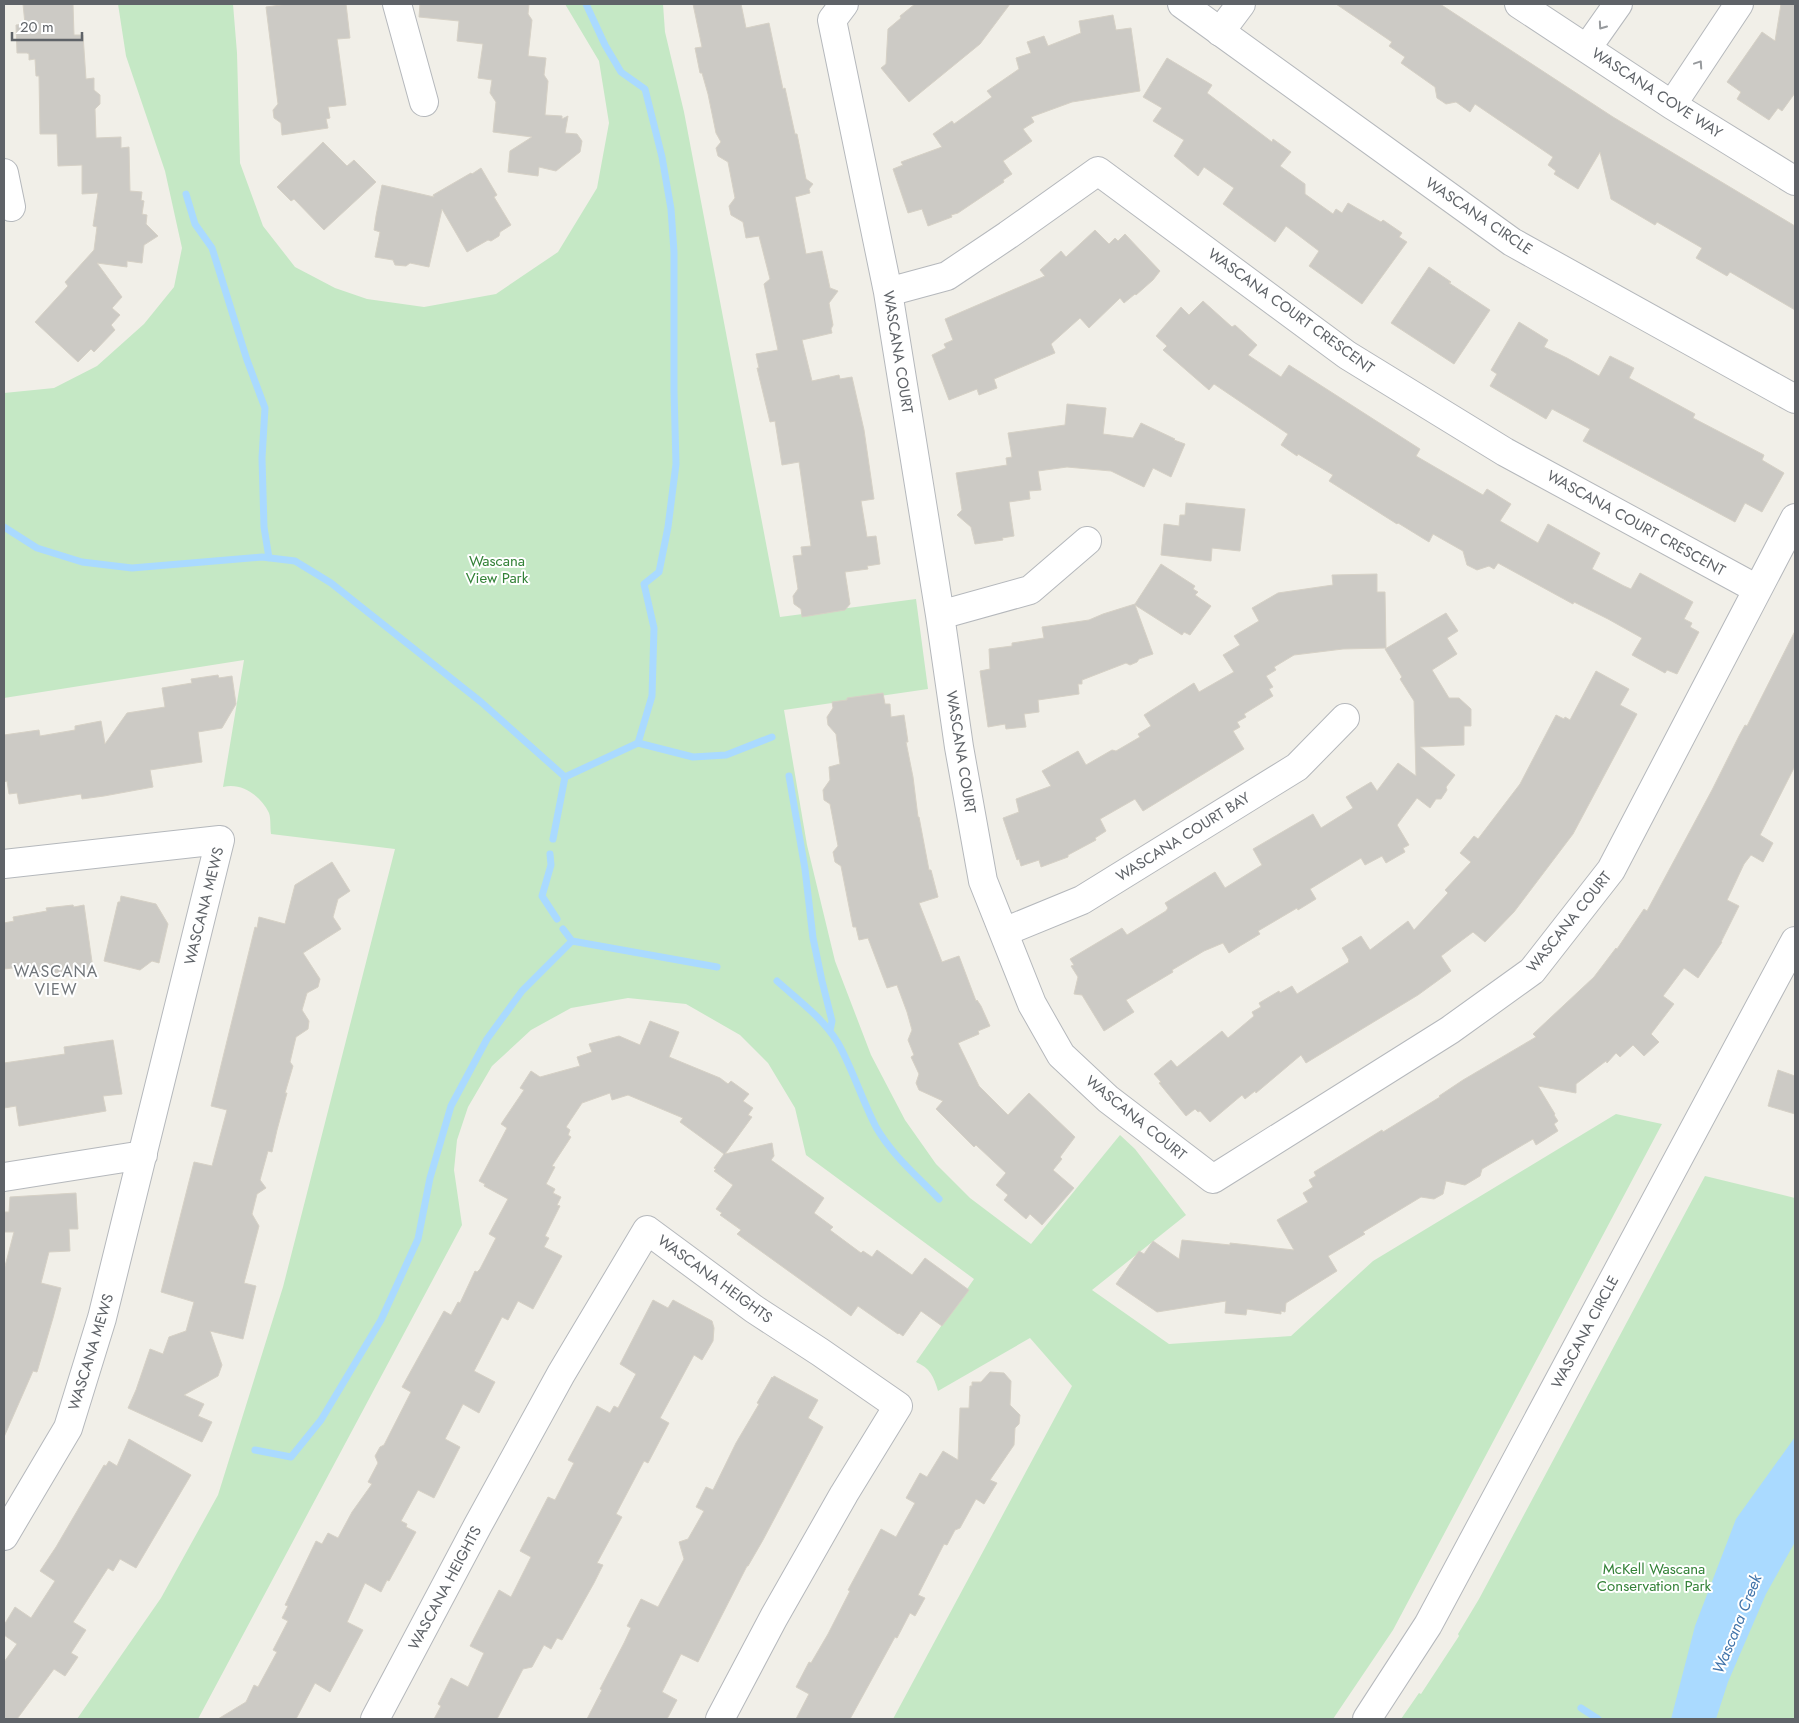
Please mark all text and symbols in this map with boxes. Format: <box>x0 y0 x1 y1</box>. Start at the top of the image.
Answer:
scale bar <box>12 10 82 42</box>
text: 20 m <box>20 16 54 38</box>
one-way arrow <box>1599 20 1608 30</box>
street label: WASCANA COVE WAY <box>1587 42 1727 144</box>
one-way arrow <box>1693 60 1703 69</box>
street label: WASCANA CIRCLE <box>1421 172 1537 260</box>
street label: WASCANA COURT CRESCENT <box>1203 243 1379 379</box>
street label: WASCANA COURT <box>877 289 919 415</box>
street label: WASCANA COURT CRESCENT <box>1543 465 1729 581</box>
park label: Wascana View Park <box>466 550 529 589</box>
street label: WASCANA COURT <box>940 689 982 815</box>
street label: WASCANA COURT BAY <box>1112 786 1255 887</box>
street label: WASCANA MEWS <box>179 845 229 967</box>
street label: WASCANA COURT <box>1521 867 1617 977</box>
district label: WASCANA VIEW <box>14 960 98 1001</box>
street label: WASCANA COURT <box>1081 1070 1191 1166</box>
street label: WASCANA HEIGHTS <box>653 1230 777 1328</box>
street label: WASCANA CIRCLE <box>1546 1272 1624 1392</box>
street label: WASCANA MEWS <box>63 1291 119 1413</box>
street label: WASCANA HEIGHTS <box>403 1522 487 1654</box>
park label: McKell Wascana Conservation Park <box>1597 1558 1712 1597</box>
water label: Wascana Creek <box>1707 1570 1768 1677</box>

